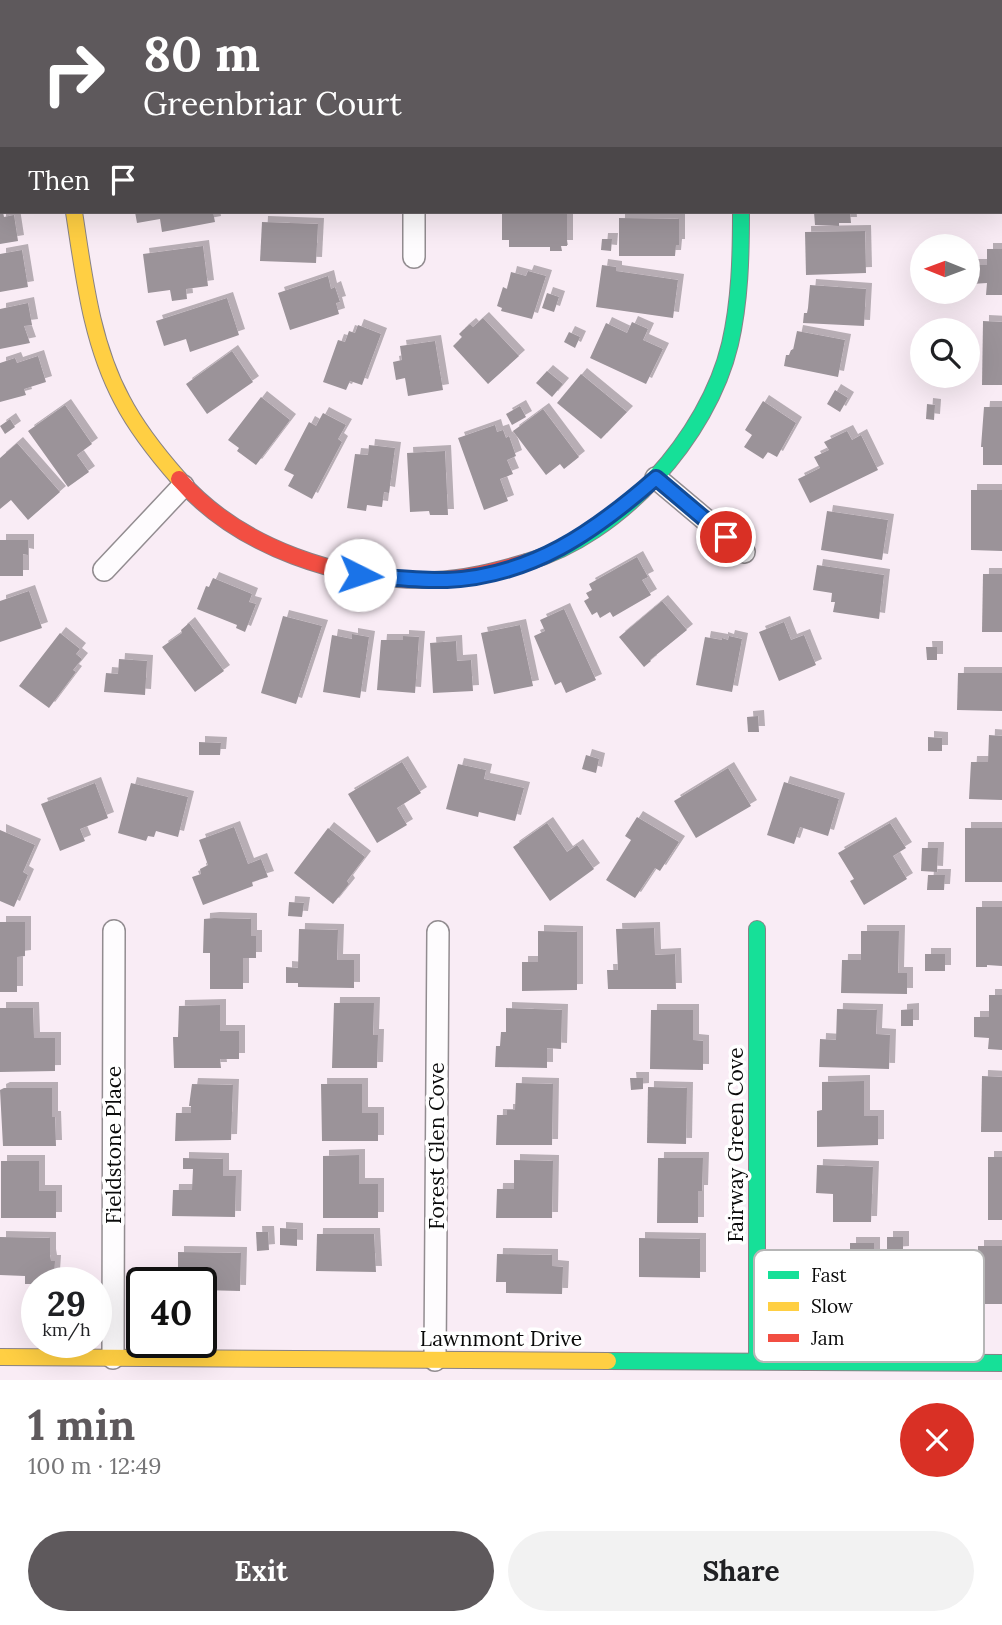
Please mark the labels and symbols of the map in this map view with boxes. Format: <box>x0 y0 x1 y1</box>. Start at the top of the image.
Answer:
north arrow <box>910 234 980 304</box>
pin <box>696 507 756 567</box>
position arrow <box>323 538 397 612</box>
street label: Fairway Green Cove <box>722 1047 749 1243</box>
street label: Forest Glen Cove <box>423 1062 450 1230</box>
street label: Fieldstone Place <box>100 1066 127 1224</box>
legend <box>754 1250 984 1362</box>
text: Fast <box>811 1263 847 1287</box>
speed limit sign: 40 <box>126 1267 217 1358</box>
text: Slow <box>811 1294 854 1318</box>
street label: Lawnmont Drive <box>420 1325 582 1352</box>
text: Jam <box>810 1326 845 1350</box>

